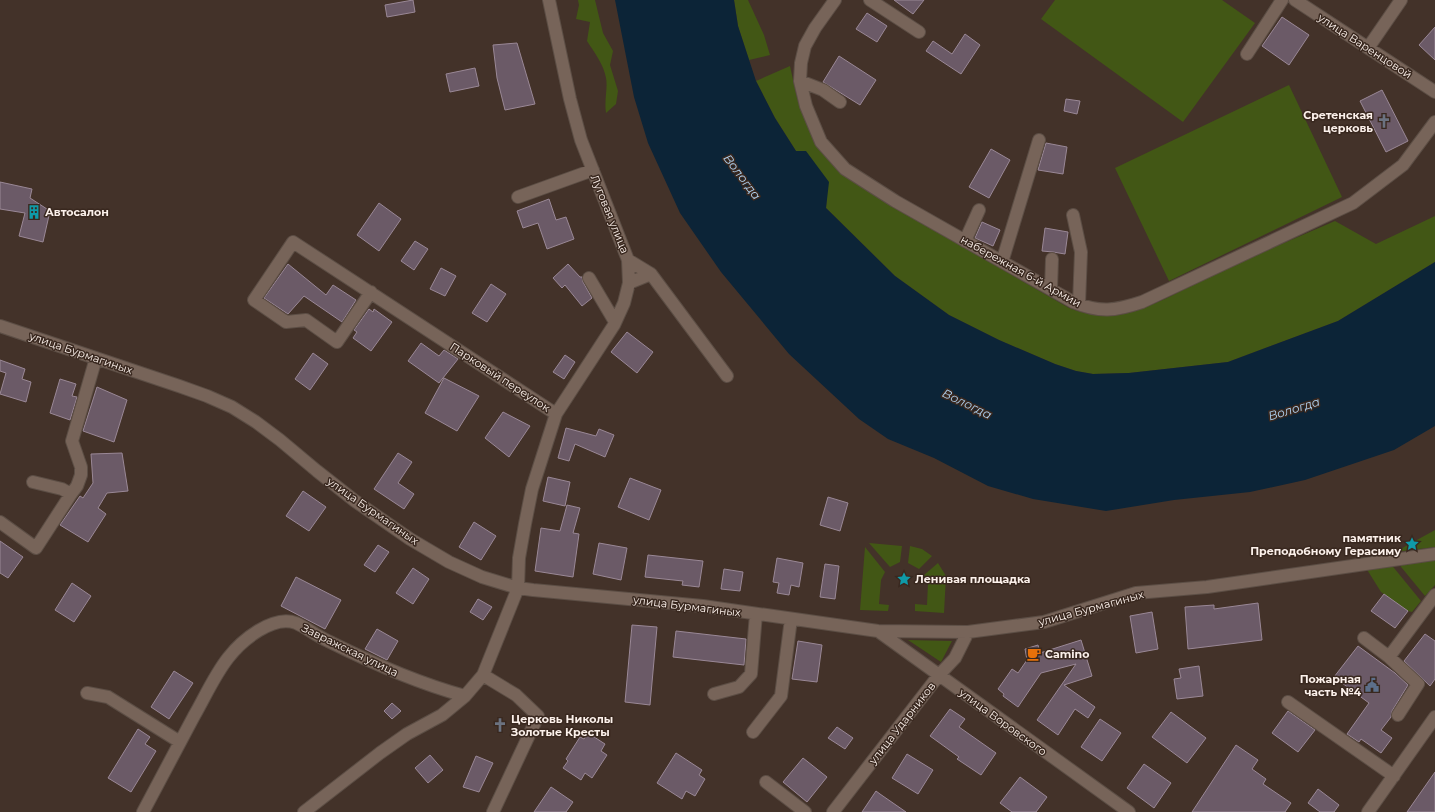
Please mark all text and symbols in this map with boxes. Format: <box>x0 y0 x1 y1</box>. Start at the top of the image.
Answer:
street label: улица Варенцовой <box>1314 10 1415 82</box>
place label: Сретенская церковь <box>1303 108 1373 135</box>
church icon: Сретенская церковь <box>1376 113 1392 129</box>
water label: Вологда <box>720 151 764 202</box>
street label: Луговая улица <box>588 173 632 255</box>
building icon: Автосалон <box>26 204 42 220</box>
place label: Автосалон <box>45 205 109 219</box>
street label: набережная 6-й Армии <box>958 232 1084 310</box>
street label: улица Бурмагиных <box>26 328 135 377</box>
street label: Парковый переулок <box>447 339 553 415</box>
water label: Вологда <box>940 385 994 422</box>
water label: Вологда <box>1266 394 1322 423</box>
street label: улица Бурмагиных <box>324 474 422 548</box>
place label: памятник Преподобному Герасиму <box>1250 531 1402 558</box>
place icon: памятник Преподобному Герасиму <box>1404 536 1420 552</box>
place icon: Ленивая площадка <box>896 571 912 587</box>
place label: Ленивая площадка <box>915 572 1031 586</box>
street label: улица Бурмагиных <box>1036 587 1145 629</box>
street label: улица Бурмагиных <box>631 592 742 620</box>
street label: Завражская улица <box>300 621 400 679</box>
cafe icon: Camino <box>1026 646 1042 662</box>
place label: Camino <box>1045 647 1089 661</box>
place label: Пожарная часть №4 <box>1300 672 1361 699</box>
public building icon: Пожарная часть №4 <box>1364 677 1380 693</box>
street label: улица Ударников <box>865 679 938 768</box>
street label: улица Воровского <box>956 685 1050 759</box>
place label: Церковь Николы Золотые Кресты <box>510 712 613 739</box>
church icon: Церковь Николы Золотые Кресты <box>492 717 508 733</box>

